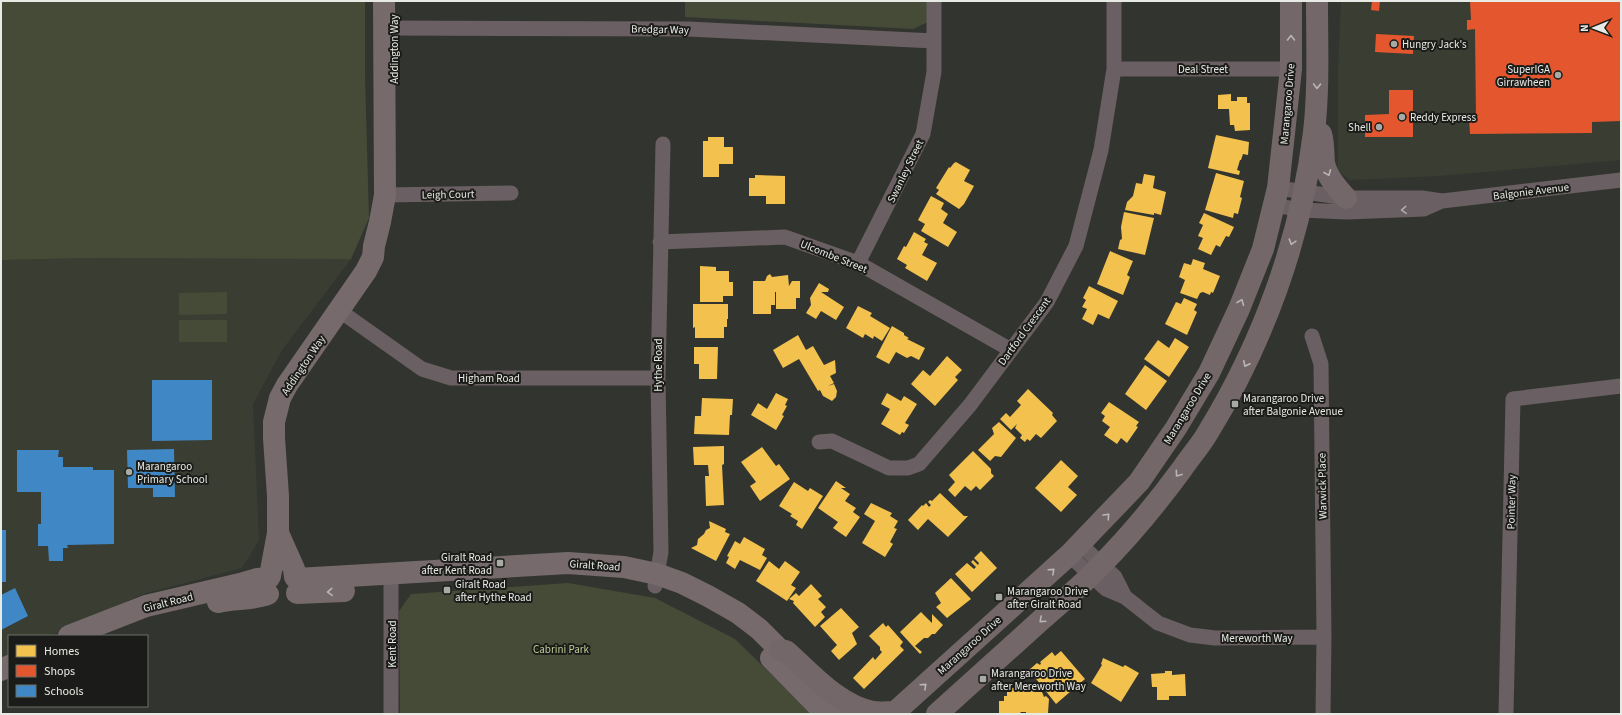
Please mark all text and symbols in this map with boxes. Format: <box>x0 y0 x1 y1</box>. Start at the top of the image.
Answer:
north arrow <box>1574 8 1614 48</box>
street label: Addington Way <box>387 14 402 84</box>
street label: Bredgar Way <box>631 21 689 38</box>
text: N <box>1577 24 1592 32</box>
one-way arrow <box>1287 35 1295 41</box>
place label: Hungry Jack's <box>1402 37 1467 52</box>
marker: Hungry Jack's <box>1389 39 1399 49</box>
street label: Deal Street <box>1178 62 1228 77</box>
street label: Marangaroo Drive <box>1276 62 1299 145</box>
place label: SuperIGA Girrawheen <box>1497 62 1550 90</box>
marker: SuperIGA Girrawheen <box>1553 70 1563 80</box>
one-way arrow <box>1312 83 1321 89</box>
place label: Reddy Express <box>1410 110 1476 125</box>
marker: Reddy Express <box>1397 112 1407 122</box>
place label: Shell <box>1348 120 1371 135</box>
marker: Shell <box>1374 122 1384 132</box>
street label: Swanley Street <box>884 137 927 205</box>
one-way arrow <box>1323 168 1331 176</box>
street label: Balgonie Avenue <box>1492 179 1570 204</box>
street label: Leigh Court <box>421 187 475 202</box>
one-way arrow <box>1401 206 1407 215</box>
street label: Ulcombe Street <box>798 236 870 277</box>
one-way arrow <box>1288 238 1297 245</box>
street label: Dartford Crescent <box>995 294 1054 368</box>
one-way arrow <box>1237 299 1245 306</box>
street label: Addington Way <box>278 332 329 398</box>
street label: Hythe Road <box>651 338 666 392</box>
one-way arrow <box>1243 359 1251 367</box>
street label: Marangaroo Drive <box>1160 369 1215 447</box>
street label: Higham Road <box>458 371 520 386</box>
place label: Marangaroo Drive after Balgonie Avenue <box>1243 391 1343 419</box>
marker: Marangaroo Drive after Balgonie Avenue <box>1230 399 1240 409</box>
street label: Warwick Place <box>1314 452 1331 519</box>
place label: Marangaroo Primary School <box>137 459 208 487</box>
marker: Marangaroo Primary School <box>124 467 134 477</box>
one-way arrow <box>1176 470 1183 477</box>
street label: Pointer Way <box>1504 474 1519 530</box>
one-way arrow <box>1102 513 1109 521</box>
place label: Giralt Road after Kent Road <box>421 550 492 578</box>
street label: Giralt Road <box>569 556 621 575</box>
marker: Giralt Road after Kent Road <box>495 558 505 568</box>
one-way arrow <box>1048 568 1055 575</box>
place label: Giralt Road after Hythe Road <box>455 577 532 605</box>
place label: Marangaroo Drive after Giralt Road <box>1007 584 1089 612</box>
marker: Giralt Road after Hythe Road <box>442 585 452 595</box>
one-way arrow <box>327 588 333 597</box>
street label: Giralt Road <box>142 589 195 616</box>
marker: Marangaroo Drive after Giralt Road <box>994 592 1004 602</box>
street label: Marangaroo Drive <box>934 612 1005 678</box>
one-way arrow <box>1039 615 1046 622</box>
street label: Kent Road <box>385 620 400 668</box>
street label: Mereworth Way <box>1221 631 1293 646</box>
legend <box>8 635 148 707</box>
park label: Cabrini Park <box>533 642 590 657</box>
text: Homes <box>44 643 79 660</box>
text: Shops <box>44 663 75 680</box>
place label: Marangaroo Drive after Mereworth Way <box>991 666 1086 694</box>
marker: Marangaroo Drive after Mereworth Way <box>978 674 988 684</box>
text: Schools <box>44 683 84 700</box>
one-way arrow <box>919 683 927 691</box>

